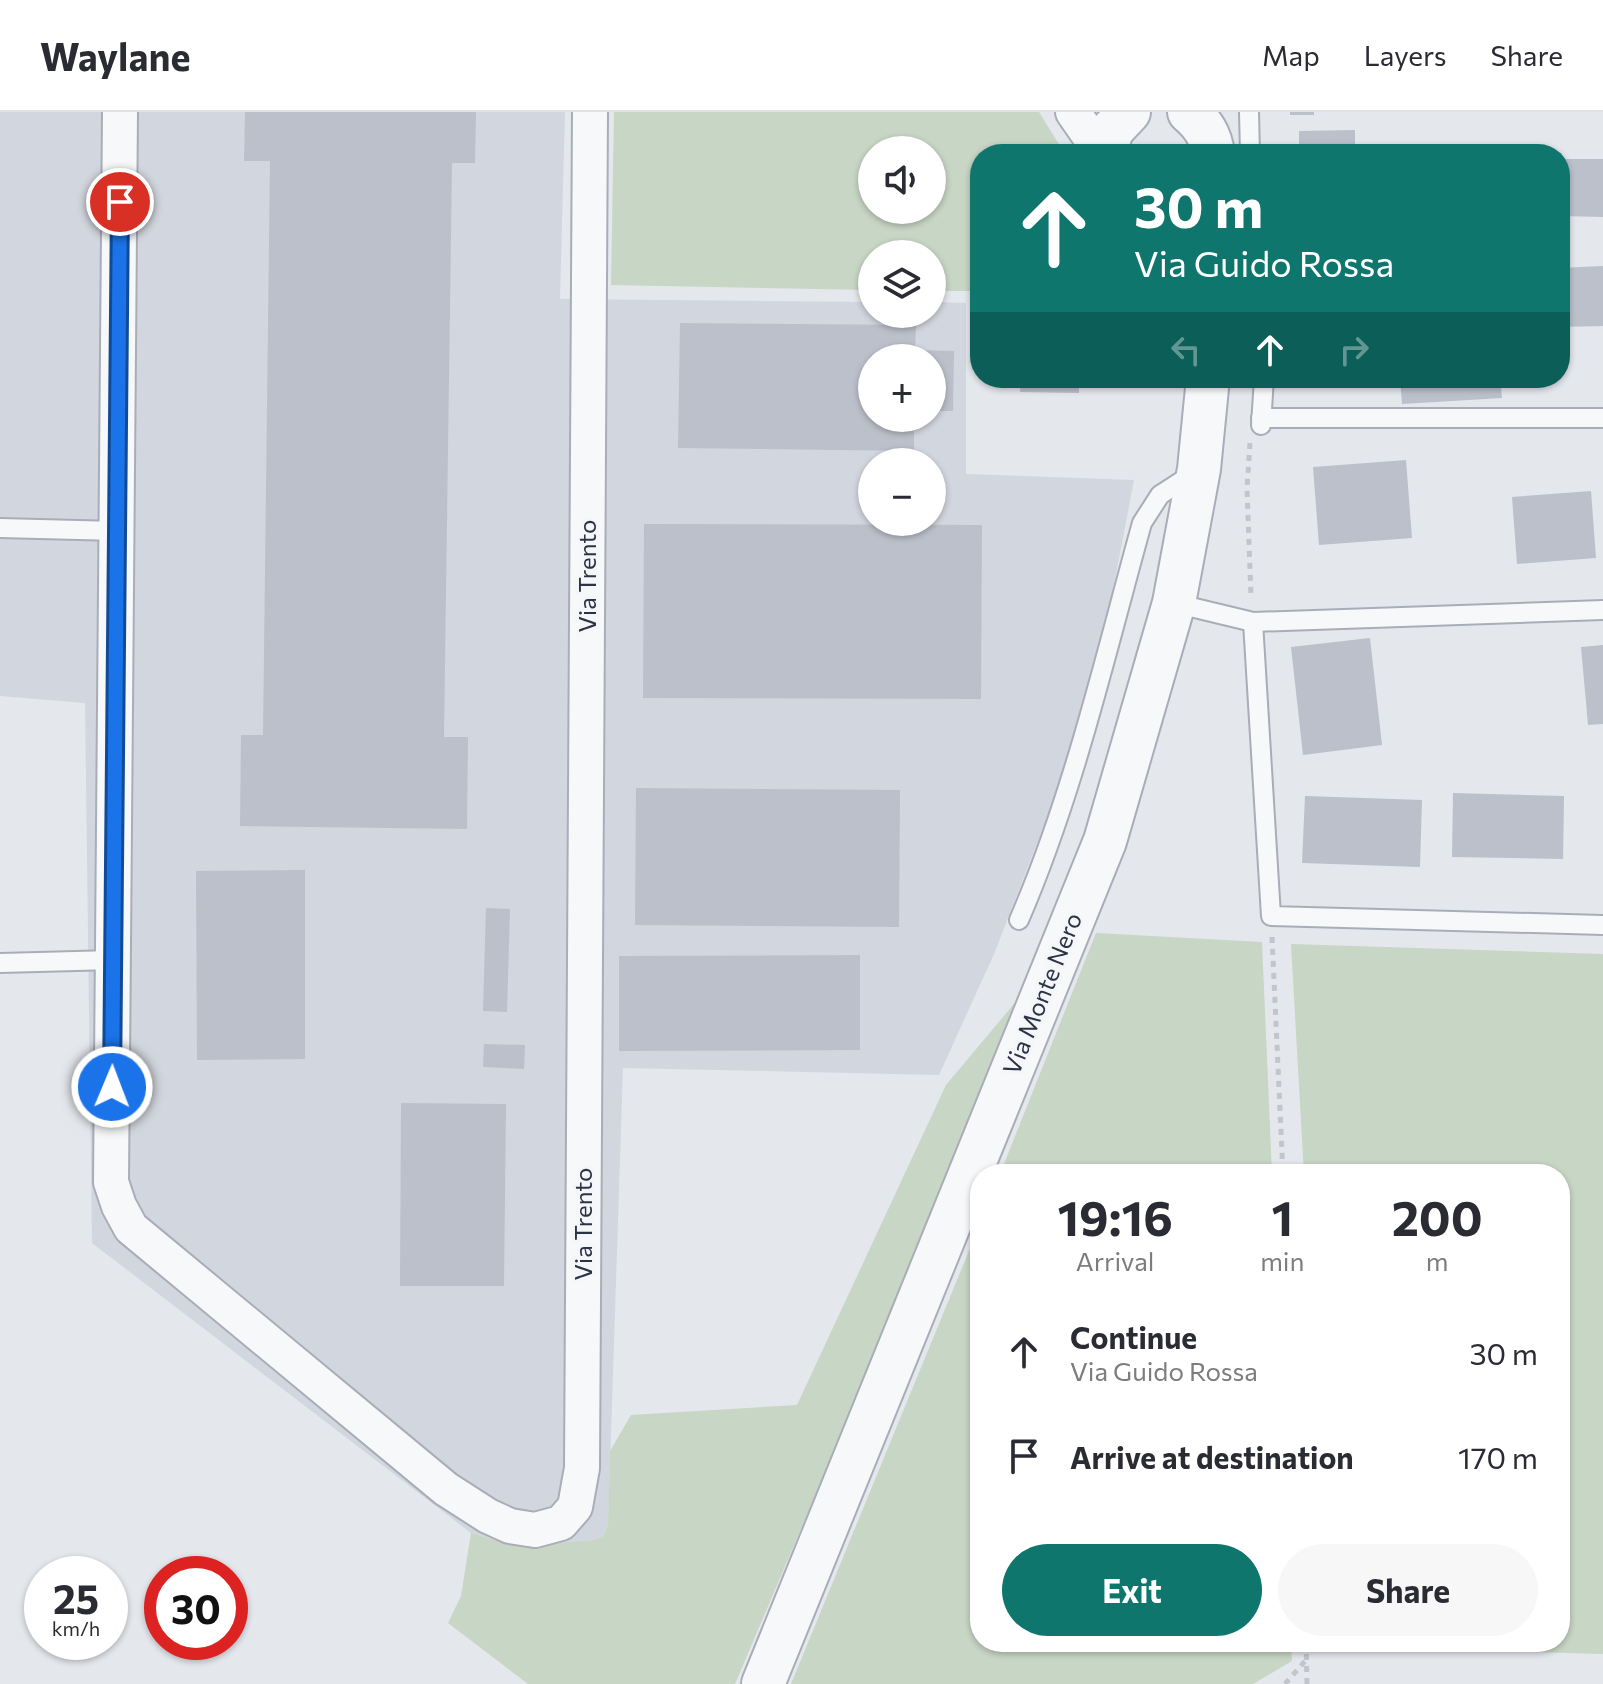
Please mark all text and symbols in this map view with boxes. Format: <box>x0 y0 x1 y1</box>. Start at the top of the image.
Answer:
text: Waylane <box>40 32 190 79</box>
text: Map <box>1262 38 1320 72</box>
text: Layers <box>1364 38 1446 72</box>
text: Share <box>1490 38 1563 72</box>
map controls <box>858 136 946 536</box>
button: sound <box>858 136 946 224</box>
pin <box>86 168 154 236</box>
text: 30 m <box>1134 171 1263 240</box>
icon: ahead <box>1002 176 1106 280</box>
icon: arrive <box>98 180 142 224</box>
button: layers <box>858 240 946 328</box>
text: Via Guido Rossa <box>1134 240 1394 284</box>
icon: left <box>1164 328 1208 372</box>
icon: ahead <box>1248 328 1292 372</box>
icon: right <box>1332 328 1376 372</box>
button: + <box>858 344 946 432</box>
button: − <box>858 448 946 536</box>
street label: Via Trento <box>572 520 601 632</box>
street label: Via Monte Nero <box>996 908 1087 1079</box>
position arrow <box>70 1045 154 1129</box>
street label: Via Trento <box>568 1168 597 1280</box>
text: 19:16 <box>1057 1187 1173 1246</box>
text: 1 <box>1271 1187 1293 1246</box>
text: 200 <box>1392 1187 1483 1246</box>
text: Arrival <box>1076 1245 1154 1276</box>
text: min <box>1260 1245 1304 1276</box>
text: m <box>1426 1245 1449 1276</box>
text: Continue <box>1070 1318 1197 1355</box>
icon: ahead <box>1002 1330 1046 1374</box>
text: 30 m <box>1469 1334 1538 1371</box>
text: Via Guido Rossa <box>1070 1355 1258 1386</box>
icon: arrive <box>1002 1434 1046 1478</box>
text: Arrive at destination <box>1070 1438 1354 1475</box>
text: 170 m <box>1458 1438 1538 1475</box>
button: Exit <box>1002 1544 1262 1636</box>
button: Share <box>1278 1544 1538 1636</box>
speed limit sign: 30 <box>144 1556 248 1660</box>
text: 25 <box>53 1573 99 1622</box>
text: km/h <box>52 1616 100 1640</box>

